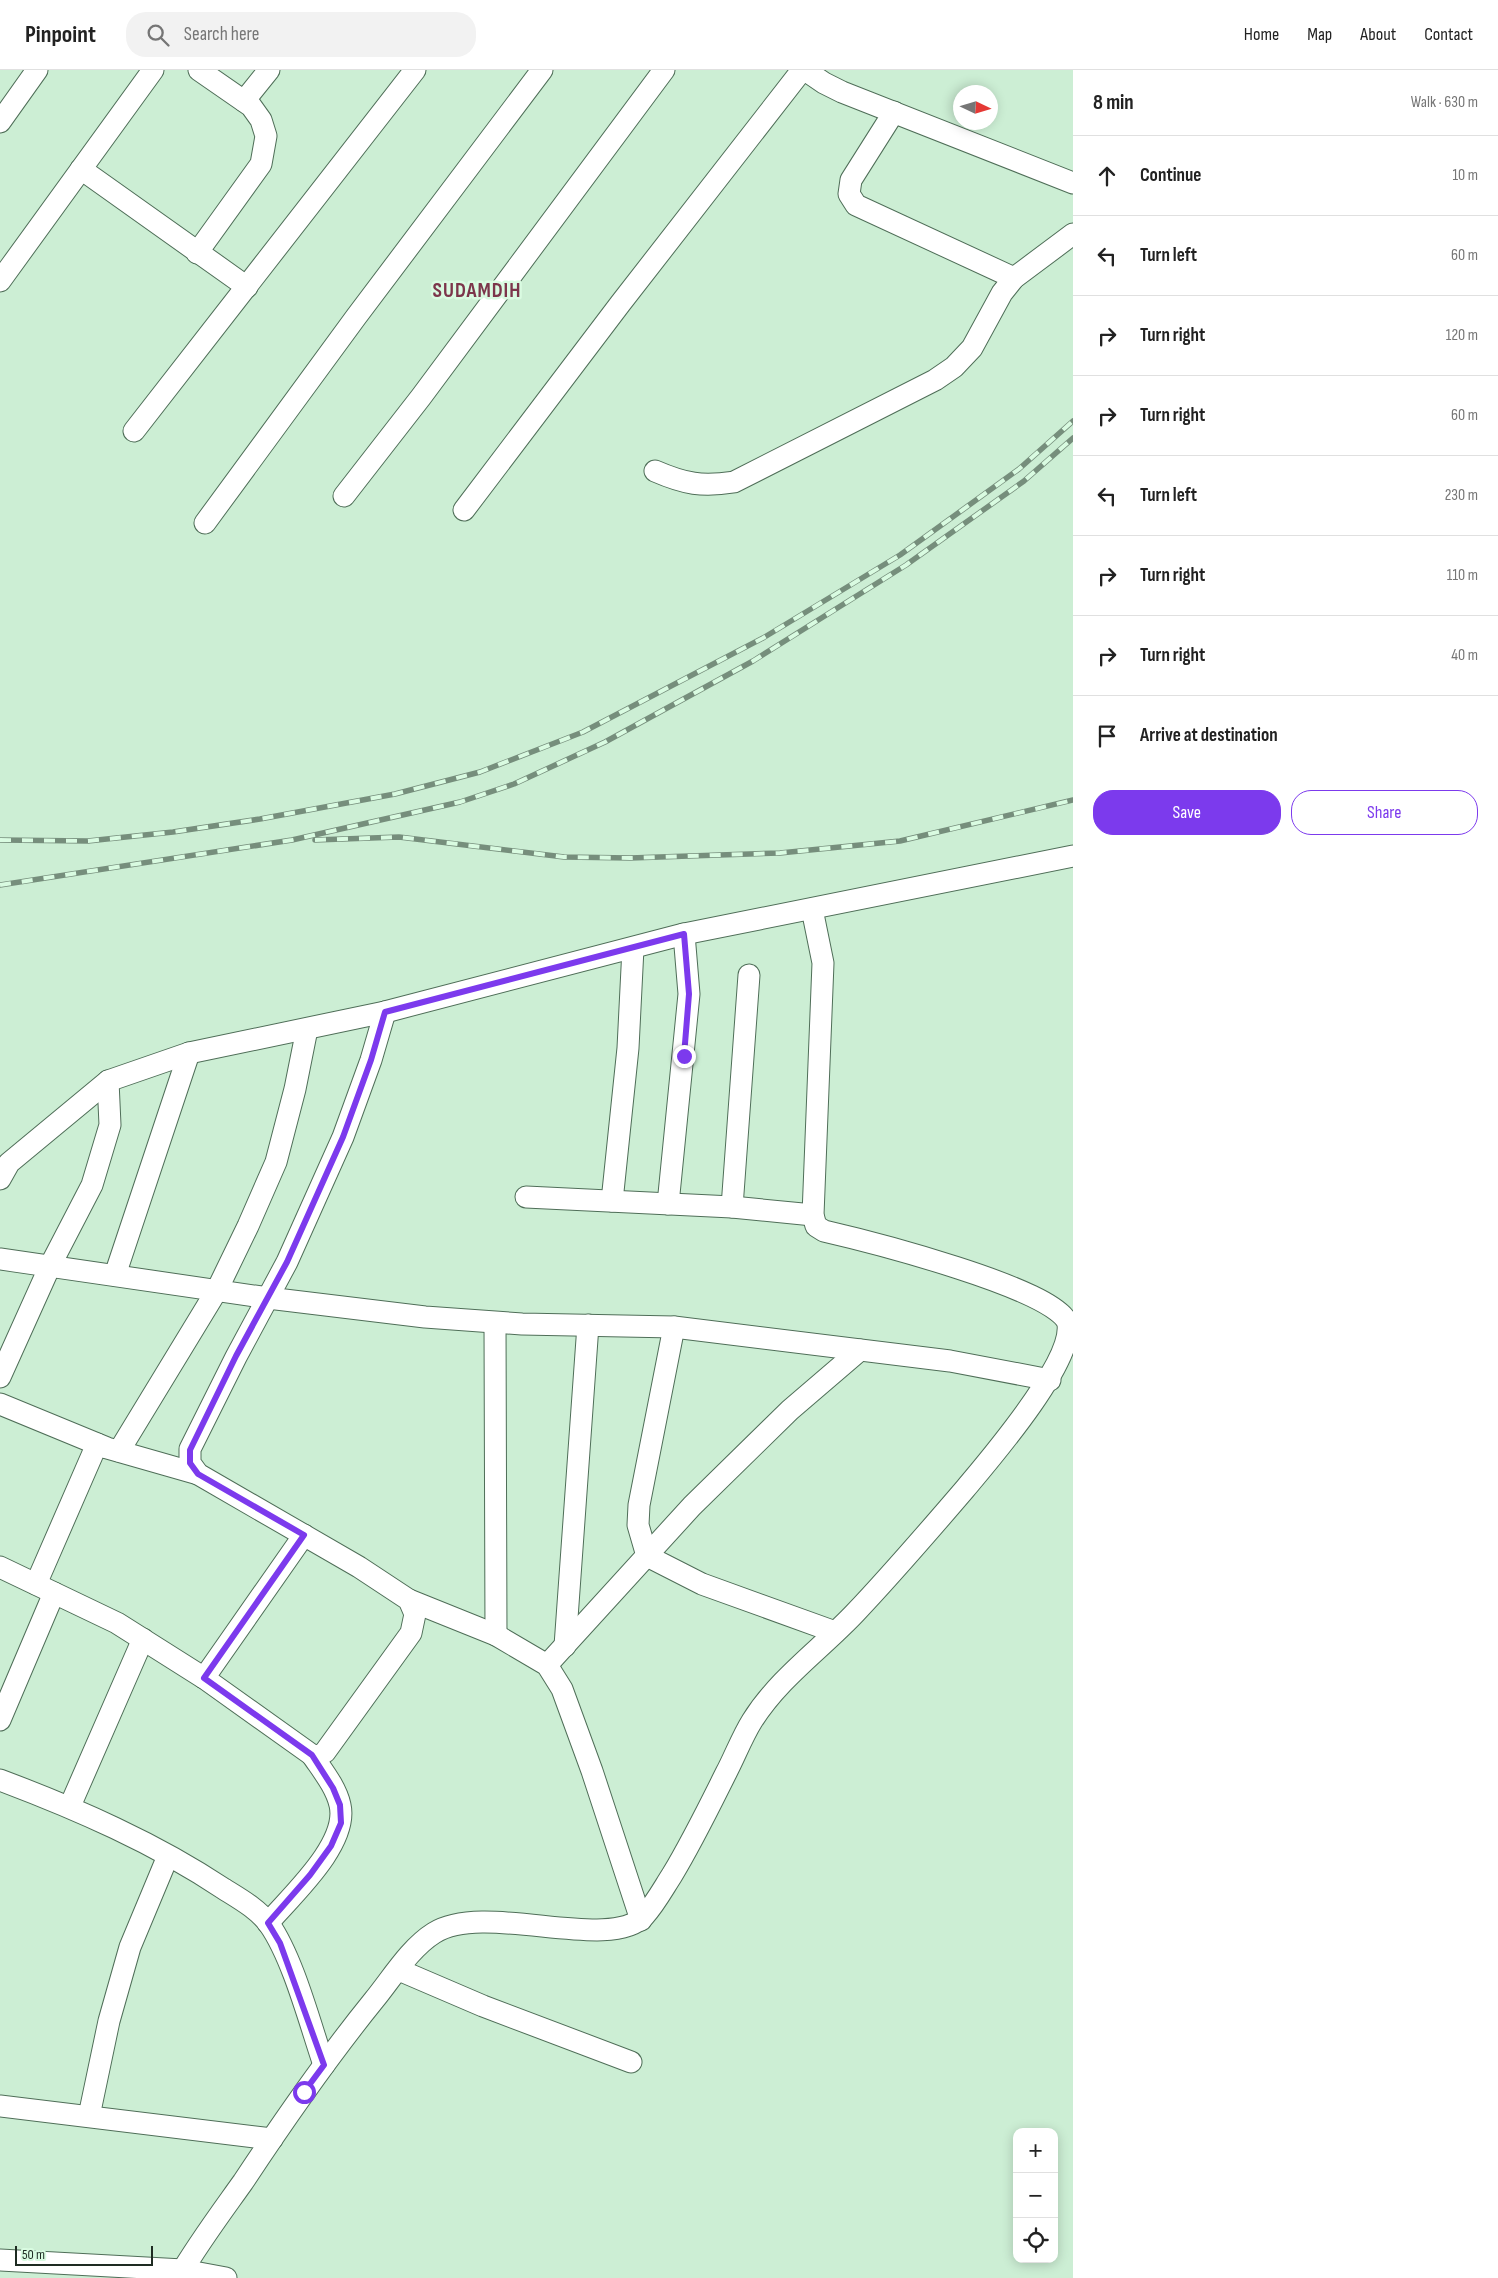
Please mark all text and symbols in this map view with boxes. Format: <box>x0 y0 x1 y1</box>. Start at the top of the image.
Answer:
search box <box>126 12 476 57</box>
text: Pinpoint <box>25 20 96 49</box>
icon: search <box>144 21 172 49</box>
text: Search here <box>184 23 259 46</box>
text: Home <box>1244 24 1279 45</box>
text: Map <box>1307 24 1332 45</box>
text: About <box>1360 24 1396 45</box>
text: Contact <box>1424 24 1473 45</box>
north arrow <box>953 85 998 130</box>
text: 8 min <box>1093 90 1134 115</box>
text: Walk · 630 m <box>1411 93 1478 112</box>
icon: ahead <box>1093 162 1121 190</box>
text: Continue <box>1140 164 1201 187</box>
text: 10 m <box>1452 166 1478 185</box>
icon: left <box>1093 242 1121 270</box>
text: Turn left <box>1140 244 1197 267</box>
text: 60 m <box>1451 246 1478 265</box>
district label: SUDAMDIH <box>433 278 521 303</box>
icon: right <box>1093 322 1121 350</box>
text: Turn right <box>1140 324 1205 347</box>
text: 120 m <box>1446 326 1478 345</box>
icon: right <box>1093 402 1121 430</box>
text: Turn right <box>1140 404 1205 427</box>
text: 60 m <box>1451 406 1478 425</box>
icon: left <box>1093 482 1121 510</box>
text: Turn left <box>1140 484 1197 507</box>
text: 230 m <box>1445 486 1478 505</box>
icon: right <box>1093 562 1121 590</box>
text: Turn right <box>1140 564 1205 587</box>
text: 110 m <box>1447 566 1478 585</box>
icon: right <box>1093 642 1121 670</box>
text: Turn right <box>1140 644 1205 667</box>
text: 40 m <box>1451 646 1478 665</box>
icon: arrive <box>1093 722 1121 750</box>
text: Arrive at destination <box>1140 724 1278 747</box>
button: Save <box>1093 790 1281 835</box>
button: Share <box>1291 790 1478 835</box>
route end <box>673 1045 696 1068</box>
route start <box>293 2081 316 2104</box>
map controls <box>1013 2128 1058 2263</box>
button: + <box>1013 2128 1058 2173</box>
button: − <box>1013 2173 1058 2218</box>
button: locate <box>1013 2218 1058 2263</box>
scale bar <box>15 2243 152 2266</box>
text: 50 m <box>22 2246 45 2263</box>

